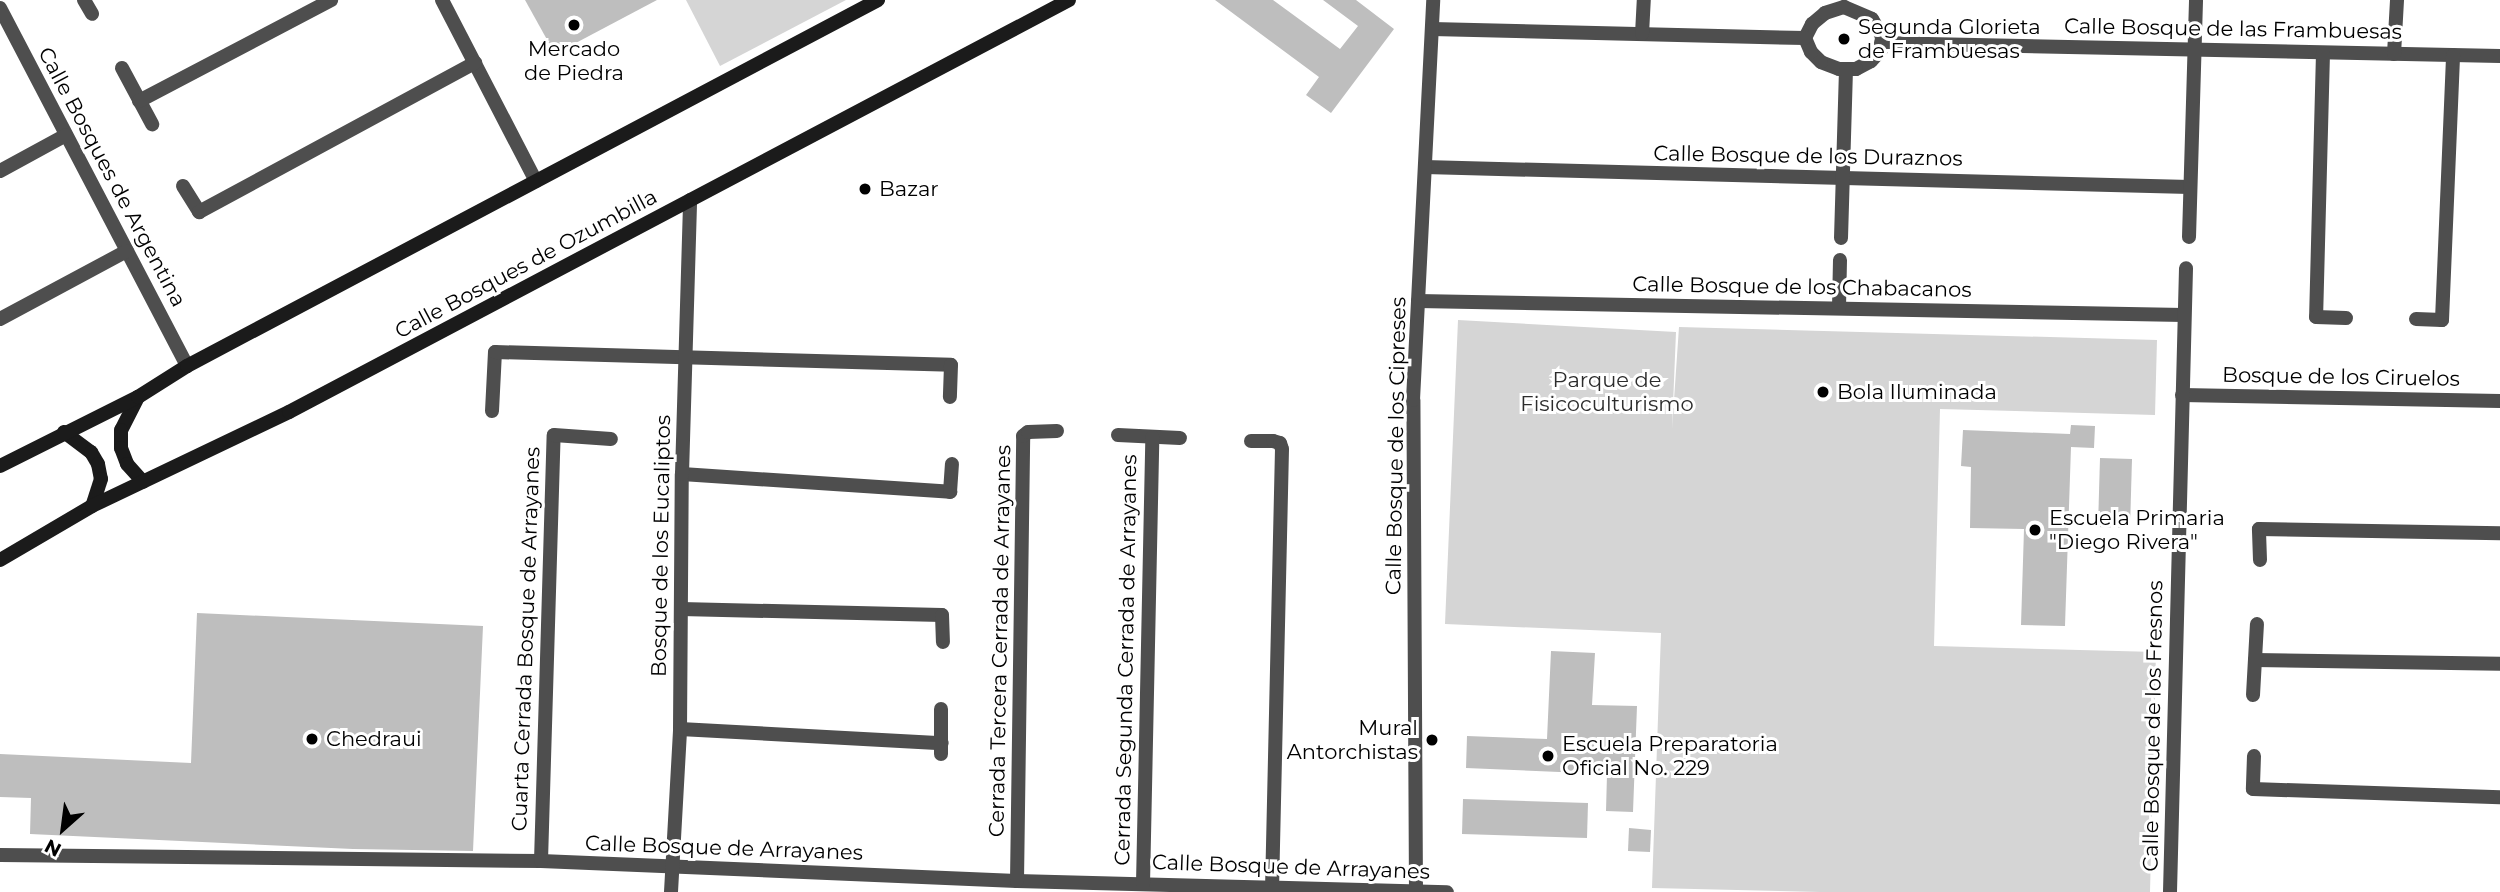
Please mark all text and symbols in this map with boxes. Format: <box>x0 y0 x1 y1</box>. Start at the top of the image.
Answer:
street label: Calle Bosque de las Frambuesas <box>2064 13 2402 45</box>
place label: Segunda Glorieta de Frambuesas <box>1858 14 2041 64</box>
marker: Mercado de Piedra <box>566 17 582 33</box>
marker: Segunda Glorieta de Frambuesas <box>1836 31 1852 47</box>
place label: Mercado de Piedra <box>524 36 624 86</box>
street label: Calle Bosques de Argentina <box>33 43 191 311</box>
street label: Calle Bosque de los Duraznos <box>1653 141 1963 171</box>
place label: Bazar <box>879 176 939 202</box>
marker: Bazar <box>857 181 873 197</box>
street label: Calle Bosques de Ozumbilla <box>391 184 661 344</box>
street label: Calle Bosque de los Chabacanos <box>1632 271 1972 303</box>
street label: Calle Bosque de los Cipreses <box>1381 297 1411 595</box>
street label: Bosque de los Ciruelos <box>2222 362 2460 392</box>
park label: Parque de Fisicoculturismo <box>1520 367 1694 417</box>
place label: Bola Iluminada <box>1837 379 1997 405</box>
marker: Bola Iluminada <box>1815 384 1831 400</box>
street label: Bosque de los Eucaliptos <box>646 415 676 677</box>
street label: Cerrada Tercera Cerrada de Arrayanes <box>984 445 1016 837</box>
street label: Cuarta Cerrada Bosque de Arrayanes <box>507 446 545 832</box>
street label: Cerrada Segunda Cerrada de Arrayanes <box>1110 454 1142 866</box>
place label: Escuela Primaria "Diego Rivera" <box>2049 505 2225 555</box>
marker: Escuela Primaria "Diego Rivera" <box>2027 522 2043 538</box>
street label: Calle Bosque de los Fresnos <box>2138 580 2168 872</box>
place label: Mural Antorchistas <box>1287 715 1418 765</box>
place label: Chedraui <box>326 726 422 752</box>
marker: Chedraui <box>304 731 320 747</box>
place label: Escuela Preparatoria Oficial No. 229 <box>1562 731 1778 781</box>
marker: Mural Antorchistas <box>1424 732 1440 748</box>
marker: Escuela Preparatoria Oficial No. 229 <box>1540 748 1556 764</box>
north arrow <box>28 794 98 864</box>
street label: Calle Bosque de Arrayanes <box>585 831 863 865</box>
text: N <box>41 834 65 862</box>
street label: Calle Bosque de Arrayanes <box>1152 850 1430 884</box>

